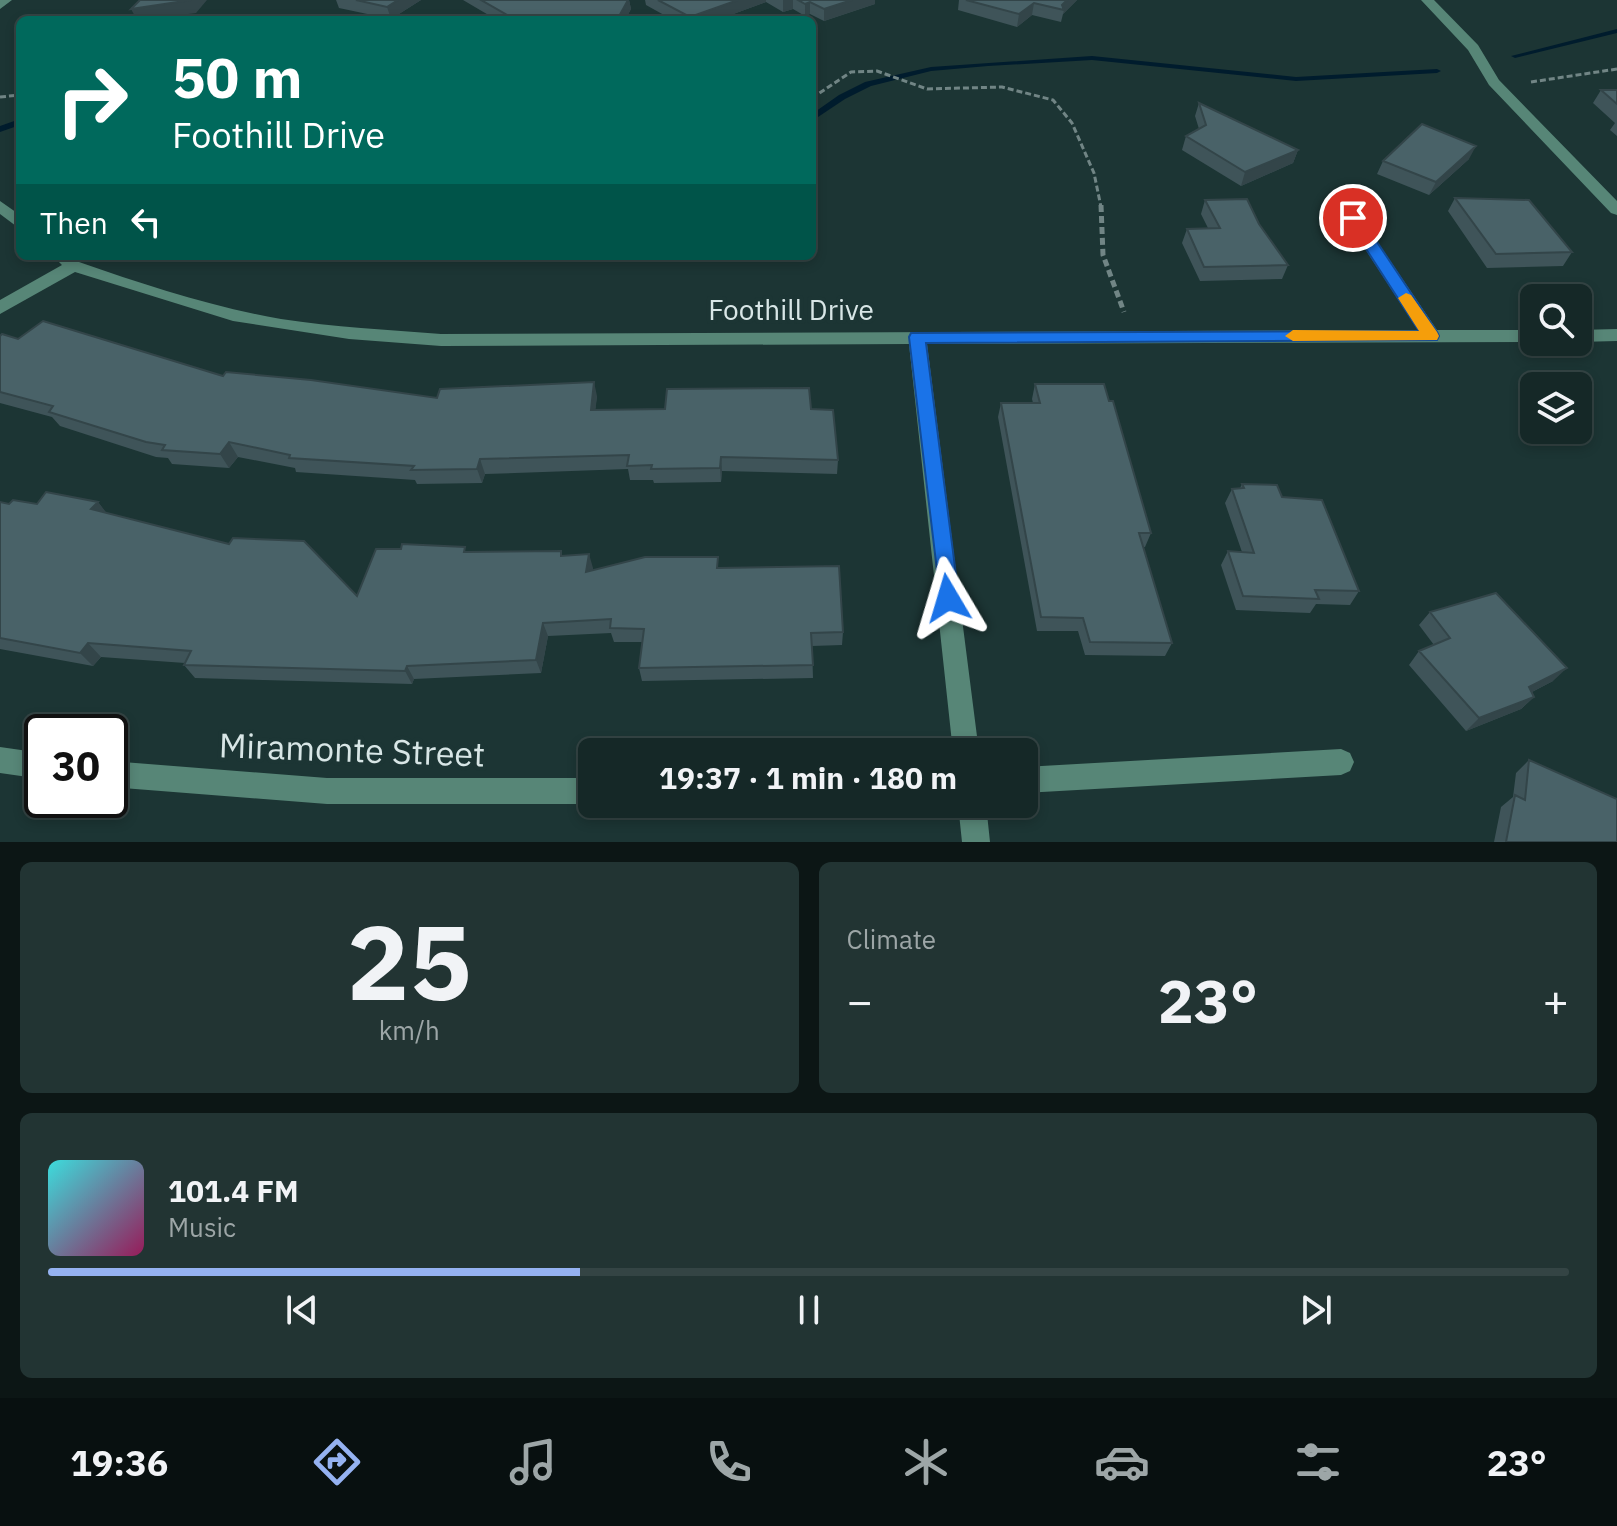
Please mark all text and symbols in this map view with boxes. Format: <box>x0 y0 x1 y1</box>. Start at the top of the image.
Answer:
text: 50 m <box>172 41 302 113</box>
icon: right <box>40 48 144 152</box>
text: Foothill Drive <box>172 111 385 158</box>
pin <box>1319 184 1387 252</box>
icon: arrive <box>1331 196 1375 240</box>
icon: left <box>124 200 168 244</box>
text: Then <box>40 203 108 242</box>
map controls <box>1520 284 1592 444</box>
button: search <box>1520 284 1592 356</box>
street label: Foothill Drive <box>708 291 874 328</box>
button: layers <box>1520 372 1592 444</box>
position arrow <box>906 556 990 640</box>
speed limit sign: 30 <box>24 714 128 818</box>
street label: Miramonte Street <box>218 722 486 776</box>
text: 19:37 · 1 min · 180 m <box>659 758 957 797</box>
text: 25 <box>347 893 472 1029</box>
text: Climate <box>847 922 936 956</box>
text: 23° <box>1158 961 1258 1040</box>
text: − <box>847 972 873 1029</box>
text: + <box>1543 972 1569 1029</box>
text: km/h <box>379 1013 440 1047</box>
text: 101.4 FM <box>168 1171 299 1210</box>
text: Music <box>168 1210 236 1244</box>
icon: previous <box>280 1288 324 1332</box>
icon: pause <box>787 1288 831 1332</box>
icon: next <box>1294 1288 1338 1332</box>
icon: directions <box>309 1434 365 1490</box>
icon: music <box>505 1434 561 1490</box>
icon: phone <box>701 1434 757 1490</box>
icon: climate <box>898 1434 954 1490</box>
icon: car <box>1094 1434 1150 1490</box>
icon: filters <box>1290 1434 1346 1490</box>
text: 19:36 <box>70 1439 168 1486</box>
text: 23° <box>1487 1439 1547 1486</box>

